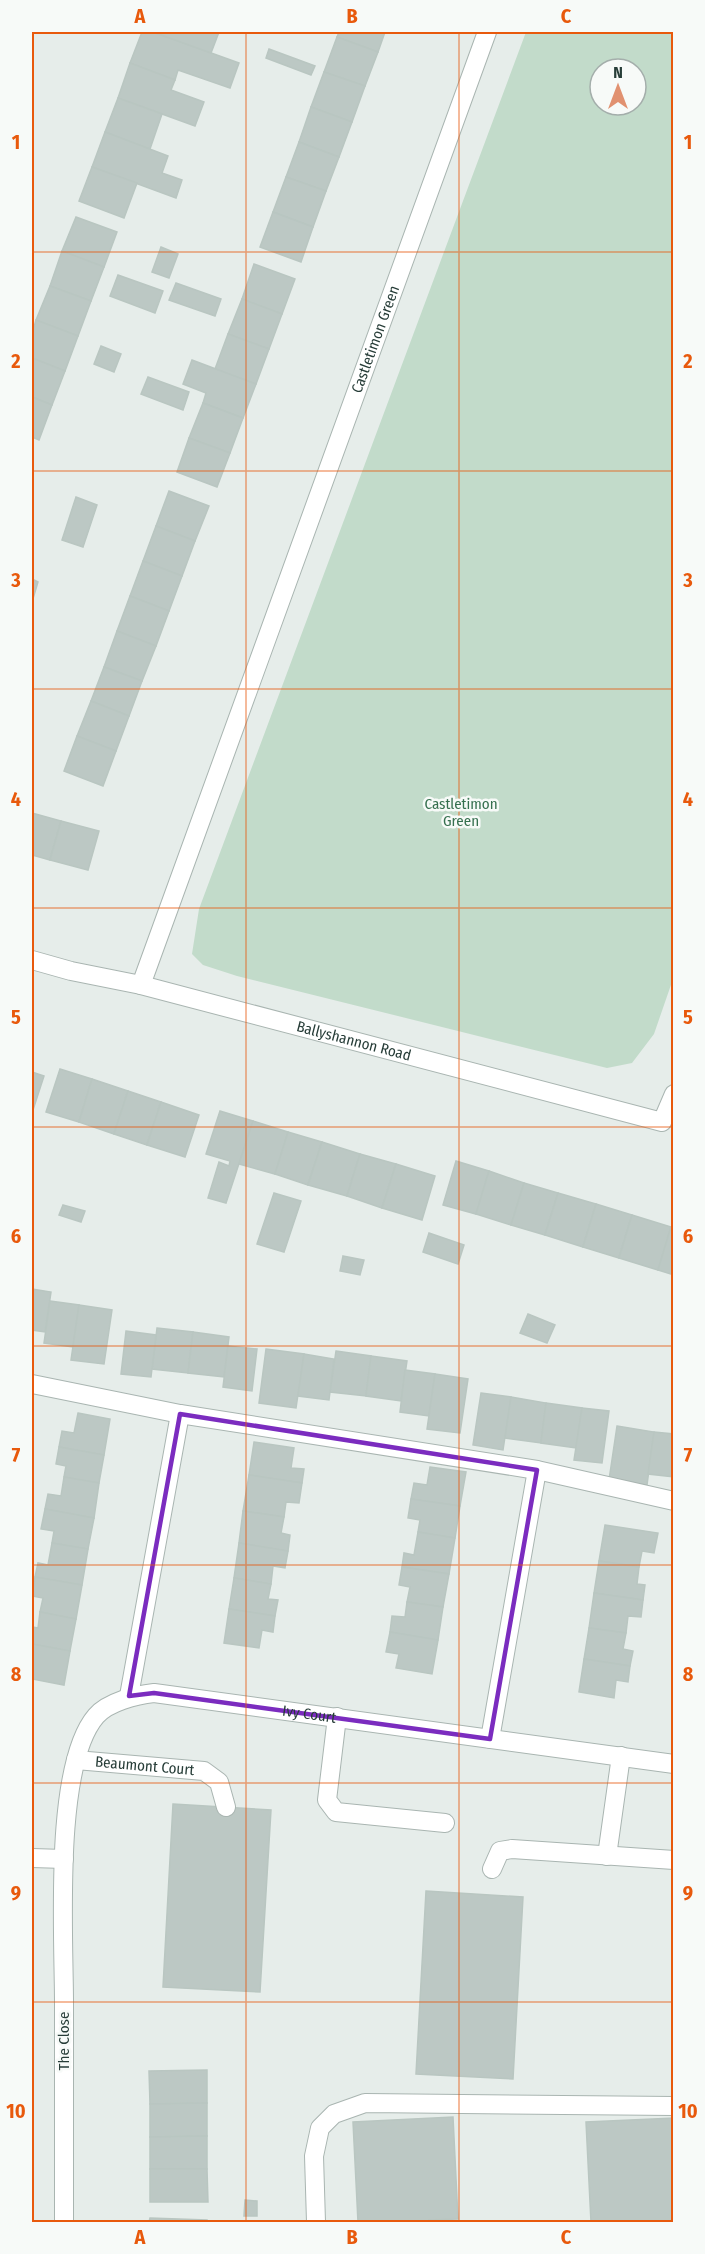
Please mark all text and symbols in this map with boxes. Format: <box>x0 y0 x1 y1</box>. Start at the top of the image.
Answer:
text: A <box>134 4 147 28</box>
text: B <box>346 4 358 28</box>
text: C <box>561 4 572 28</box>
north arrow <box>588 57 648 117</box>
text: N <box>613 63 623 82</box>
text: 1 <box>12 130 20 154</box>
text: 1 <box>684 130 692 154</box>
street label: Castletimon Green <box>348 283 403 395</box>
text: 2 <box>10 349 21 373</box>
text: 2 <box>682 349 693 373</box>
text: 3 <box>10 568 21 592</box>
text: 3 <box>682 568 693 592</box>
text: 4 <box>11 787 21 811</box>
text: 4 <box>683 787 693 811</box>
park label: Castletimon Green <box>424 795 498 830</box>
text: 5 <box>11 1005 21 1029</box>
text: 5 <box>683 1005 693 1029</box>
street label: Ballyshannon Road <box>295 1017 413 1065</box>
text: 6 <box>11 1224 21 1248</box>
text: 6 <box>683 1224 693 1248</box>
text: 7 <box>12 1443 21 1467</box>
text: 7 <box>684 1443 693 1467</box>
text: 8 <box>11 1662 22 1686</box>
text: 8 <box>683 1662 694 1686</box>
street label: Ivy Court <box>281 1702 337 1727</box>
street label: Beaumont Court <box>94 1753 195 1779</box>
text: 9 <box>11 1881 21 1905</box>
text: 9 <box>683 1881 693 1905</box>
street label: The Close <box>55 2012 73 2070</box>
text: 10 <box>6 2099 26 2123</box>
text: 10 <box>678 2099 698 2123</box>
text: A <box>134 2225 147 2249</box>
text: B <box>346 2225 358 2249</box>
text: C <box>561 2225 572 2249</box>

